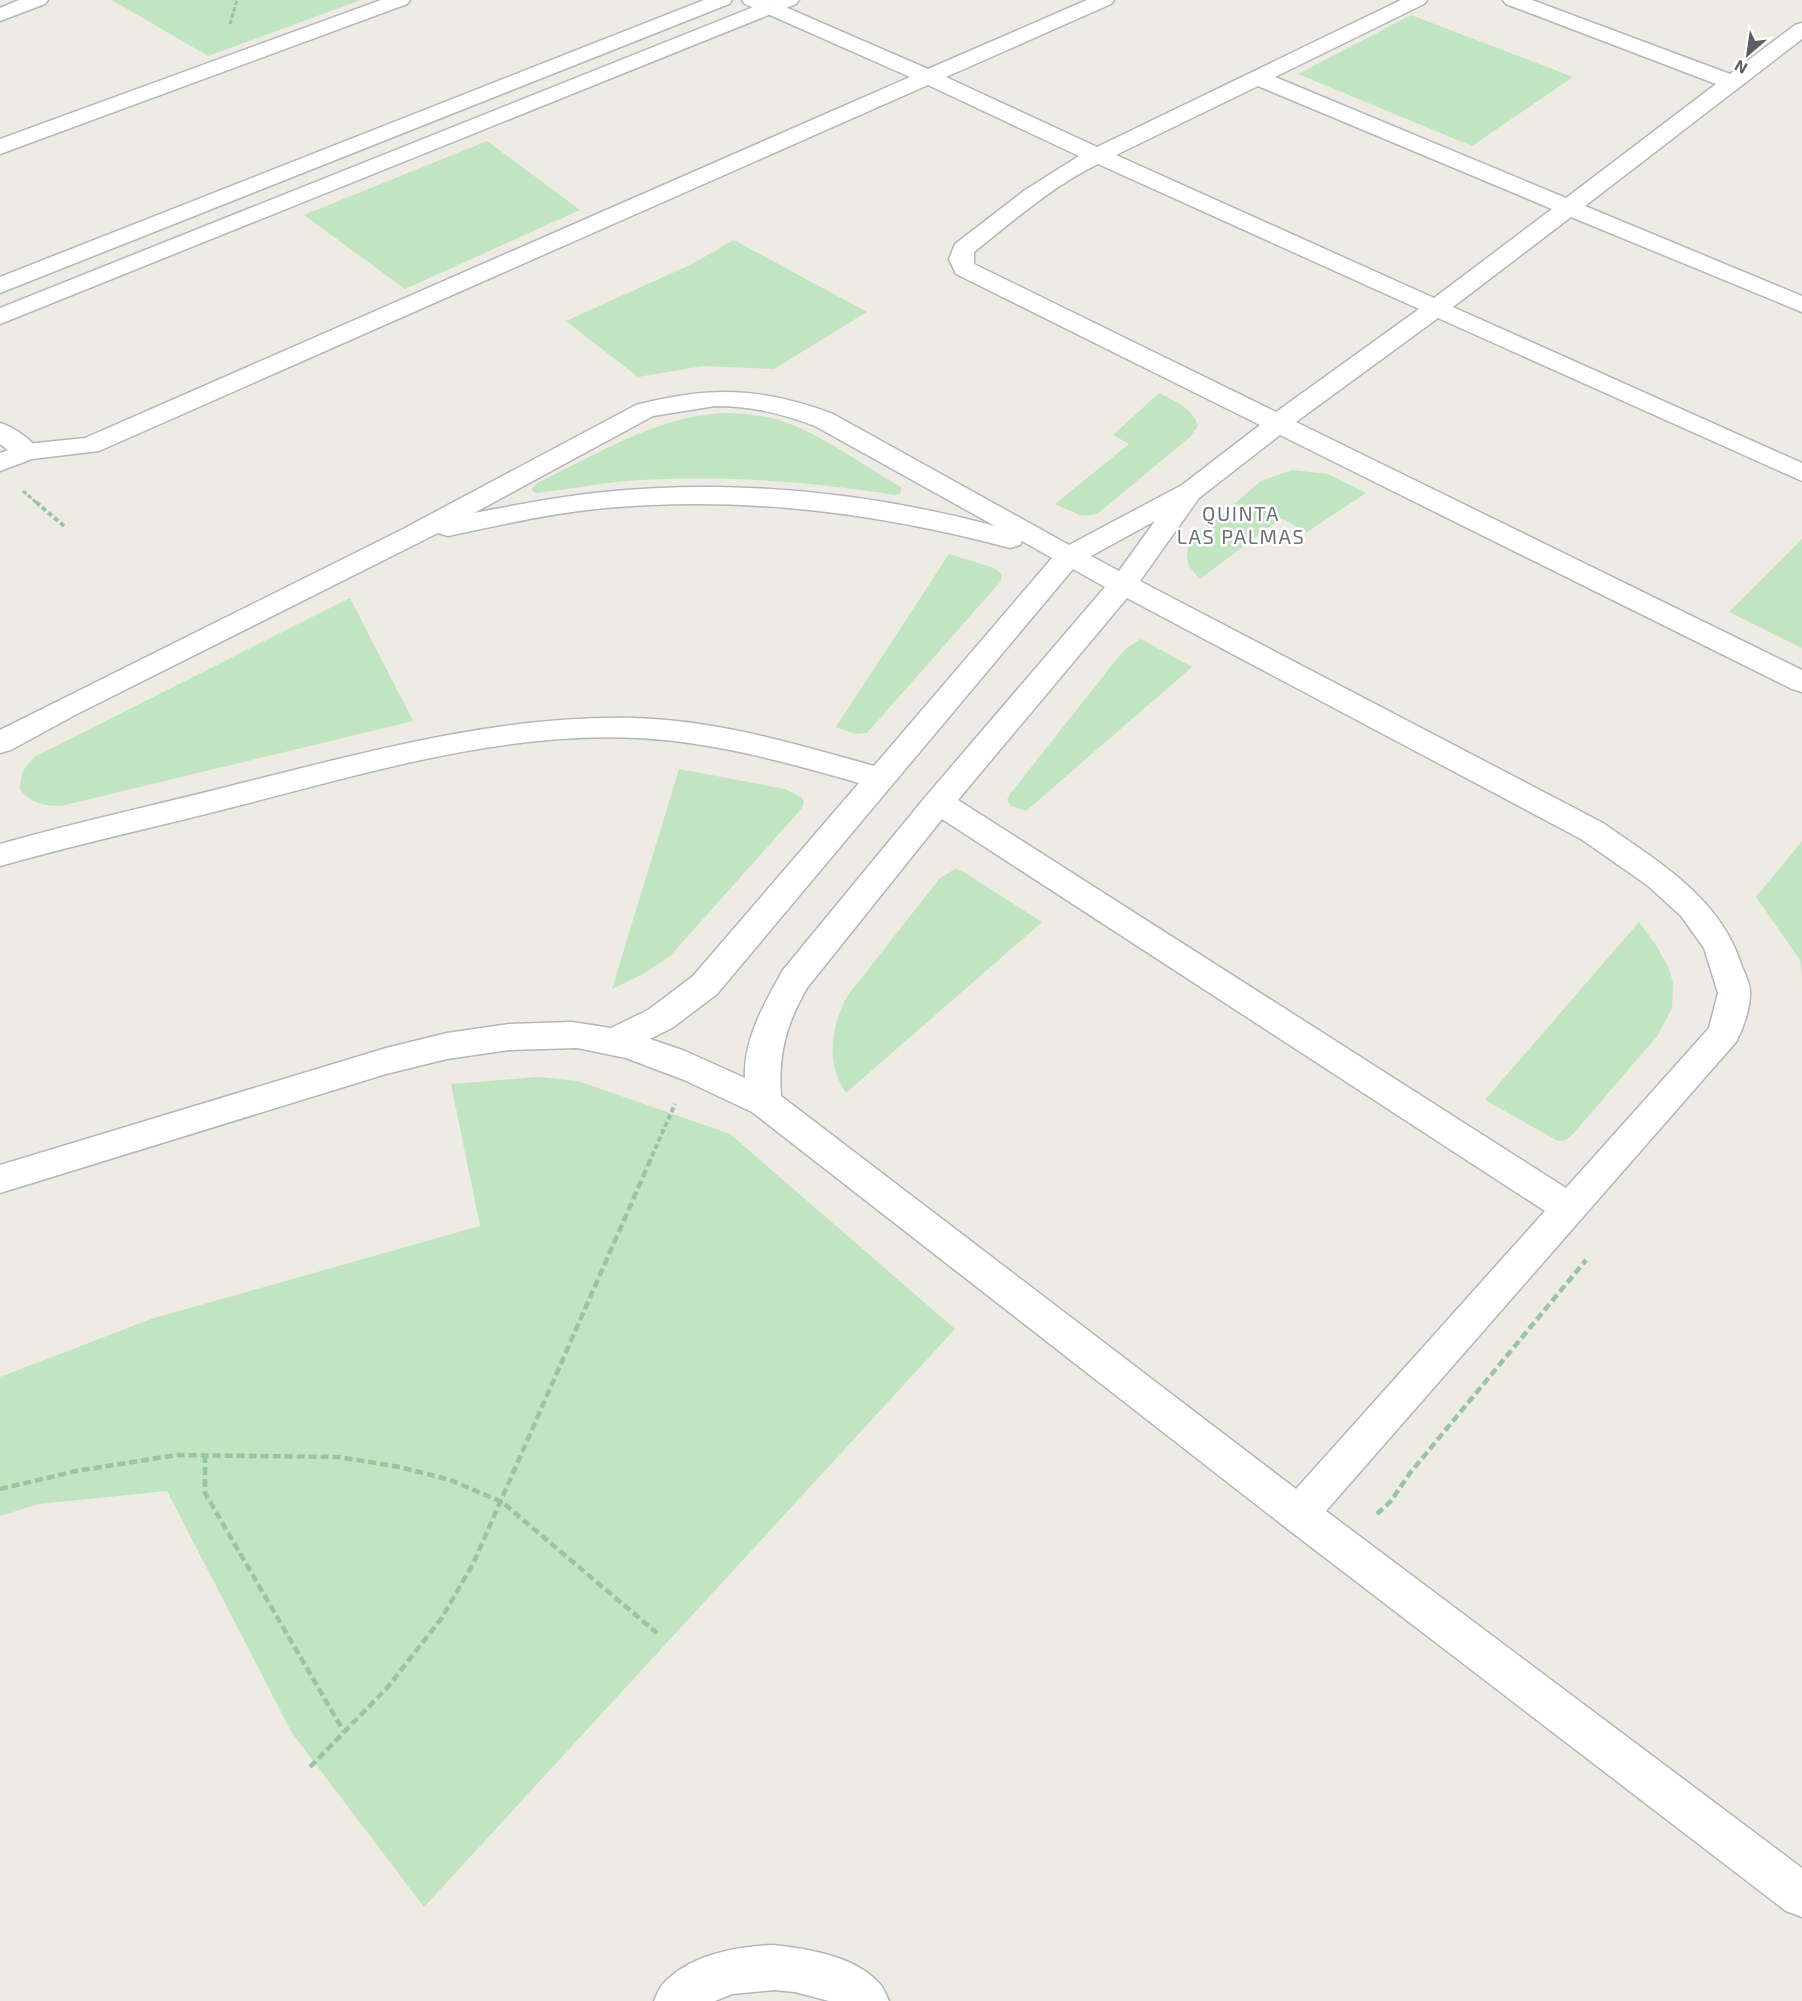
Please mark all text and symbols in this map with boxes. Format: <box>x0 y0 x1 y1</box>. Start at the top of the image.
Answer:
north arrow <box>1718 24 1778 84</box>
text: N <box>1731 56 1750 79</box>
district label: QUINTA LAS PALMAS <box>1177 501 1305 548</box>

